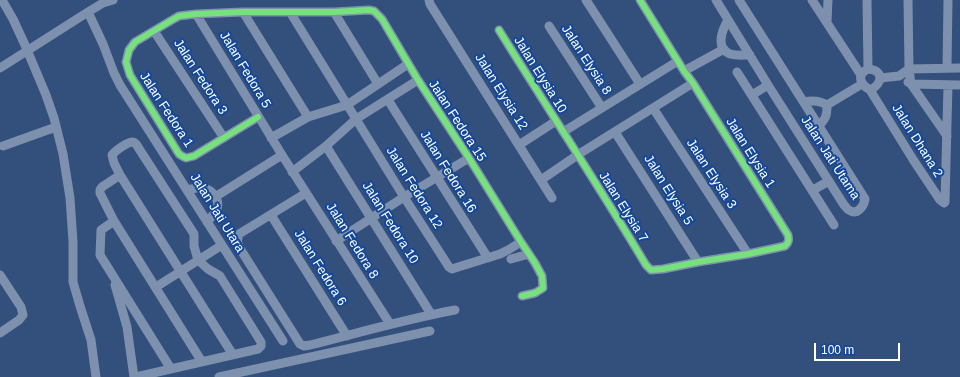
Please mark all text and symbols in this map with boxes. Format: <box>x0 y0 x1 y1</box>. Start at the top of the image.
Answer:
street label: Jalan Elysia 8 <box>558 22 614 98</box>
street label: Jalan Fedora 5 <box>216 29 274 111</box>
street label: Jalan Elysia 10 <box>510 34 570 116</box>
street label: Jalan Fedora 3 <box>170 36 230 118</box>
street label: Jalan Elysia 12 <box>471 51 531 133</box>
street label: Jalan Fedora 1 <box>136 69 196 151</box>
street label: Jalan Fedora 15 <box>425 77 489 165</box>
street label: Jalan Dhana 2 <box>888 101 946 181</box>
street label: Jalan Jati Utama <box>797 113 863 203</box>
street label: Jalan Elysia 1 <box>722 115 778 191</box>
street label: Jalan Fedora 16 <box>416 128 480 216</box>
street label: Jalan Elysia 3 <box>683 136 739 212</box>
street label: Jalan Fedora 12 <box>382 144 446 232</box>
street label: Jalan Elysia 5 <box>640 152 696 228</box>
street label: Jalan Elysia 7 <box>595 169 651 245</box>
street label: Jalan Jati Utara <box>186 171 248 255</box>
street label: Jalan Fedora 10 <box>358 179 422 267</box>
street label: Jalan Fedora 8 <box>322 200 382 282</box>
street label: Jalan Fedora 6 <box>290 227 350 309</box>
scale bar <box>816 335 902 361</box>
text: 100 m <box>821 343 854 357</box>

